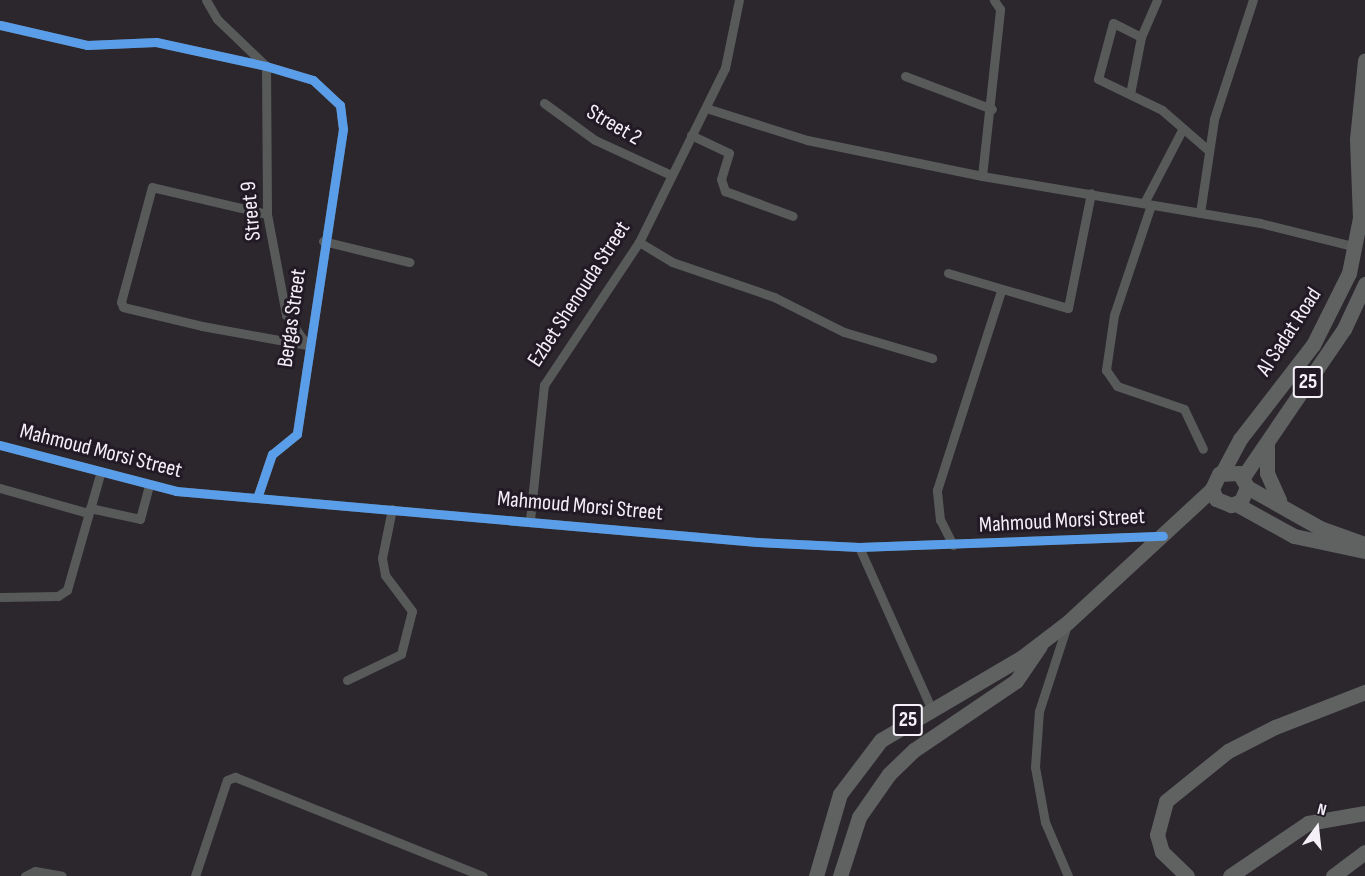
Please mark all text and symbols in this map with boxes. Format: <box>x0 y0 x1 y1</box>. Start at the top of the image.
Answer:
street label: Street 2 <box>582 99 646 151</box>
street label: Street 9 <box>235 180 267 242</box>
street label: Ezbet Shenouda Street <box>522 216 636 372</box>
street label: Bergas Street <box>272 267 312 369</box>
street label: Al Sadat Road <box>1251 283 1327 381</box>
road number: 25 <box>1292 364 1324 400</box>
street label: Mahmoud Morsi Street <box>17 418 185 484</box>
street label: Mahmoud Morsi Street <box>496 486 664 526</box>
street label: Mahmoud Morsi Street <box>978 503 1146 539</box>
road number: 25 <box>892 702 924 738</box>
north arrow <box>1287 798 1347 858</box>
text: N <box>1315 800 1328 820</box>

